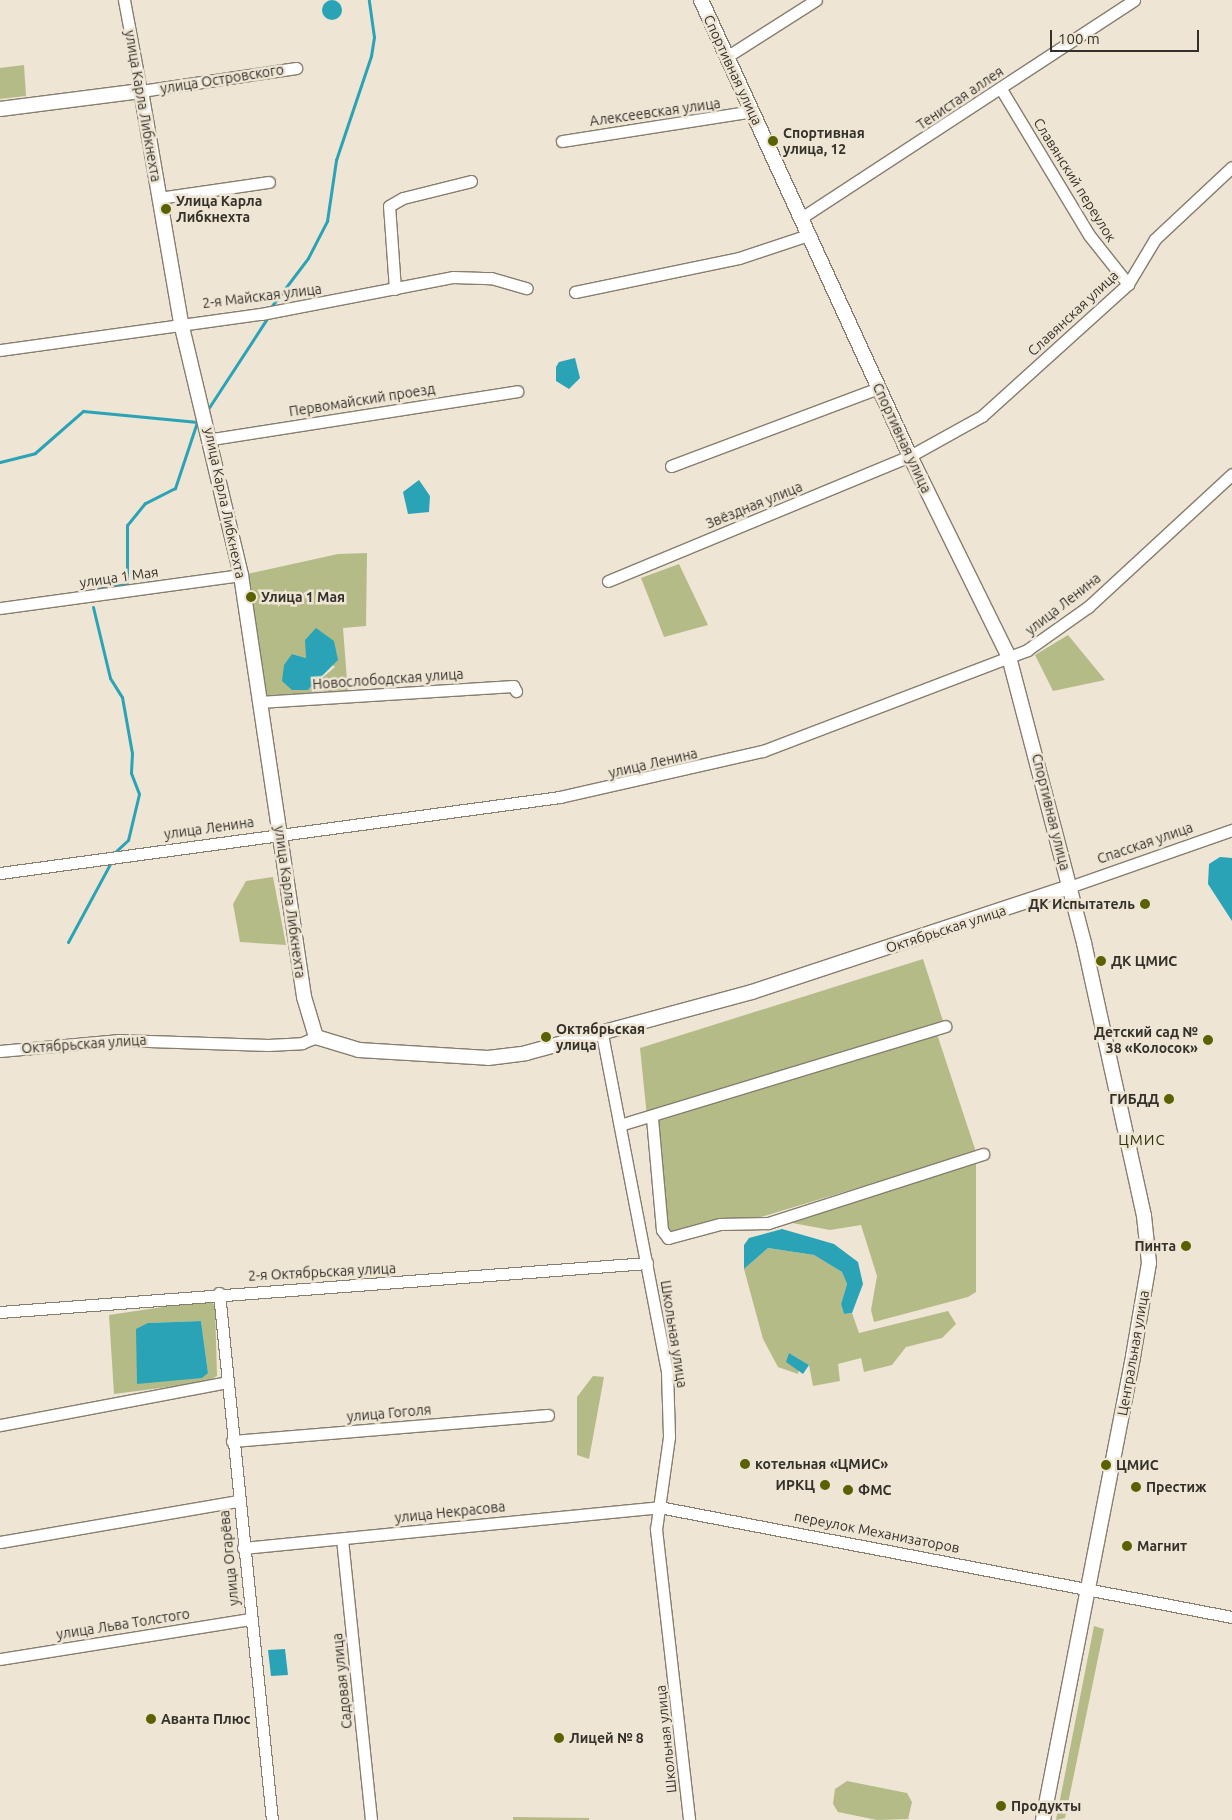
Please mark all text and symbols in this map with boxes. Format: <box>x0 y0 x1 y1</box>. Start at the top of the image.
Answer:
street label: Спортивная улица <box>700 12 766 128</box>
scale bar <box>1052 20 1201 52</box>
street label: улица Карла Либкнехта <box>121 29 165 183</box>
text: 100 m <box>1058 30 1100 47</box>
street label: улица Островского <box>159 61 285 97</box>
street label: Тенистая аллея <box>913 63 1007 133</box>
street label: Алексеевская улица <box>588 94 722 130</box>
street label: Славянский переулок <box>1030 115 1120 245</box>
place label: Спортивная улица, 12 <box>783 125 865 158</box>
marker: Спортивная улица, 12 <box>767 135 779 147</box>
place label: Улица Карла Либкнехта <box>176 193 262 226</box>
marker: Улица Карла Либкнехта <box>160 203 172 215</box>
street label: Славянская улица <box>1024 267 1122 359</box>
street label: 2-я Майская улица <box>201 280 323 312</box>
street label: Первомайский проезд <box>288 380 436 420</box>
street label: Спортивная улица <box>869 380 935 496</box>
street label: улица Карла Либкнехта <box>201 426 249 580</box>
street label: Звёздная улица <box>703 478 805 532</box>
street label: улица 1 Мая <box>78 563 160 591</box>
street label: улица Ленина <box>1022 569 1104 639</box>
place label: Улица 1 Мая <box>261 589 345 605</box>
marker: Улица 1 Мая <box>245 591 257 603</box>
street label: Новослободская улица <box>312 665 464 693</box>
street label: улица Ленина <box>607 745 699 781</box>
street label: Спортивная улица <box>1028 752 1074 872</box>
street label: улица Ленина <box>163 813 255 843</box>
street label: Спасская улица <box>1095 819 1195 867</box>
street label: улица Карла Либкнехта <box>271 825 309 979</box>
place label: ДК Испытатель <box>1028 896 1135 912</box>
marker: ДК Испытатель <box>1139 898 1151 910</box>
street label: Октябрьская улица <box>884 902 1008 956</box>
place label: ДК ЦМИС <box>1111 953 1177 969</box>
marker: ДК ЦМИС <box>1095 955 1107 967</box>
place label: Октябрьская улица <box>556 1021 645 1054</box>
place label: Детский сад № 38 «Колосок» <box>1094 1024 1198 1056</box>
street label: Октябрьская улица <box>21 1031 147 1057</box>
marker: Октябрьская улица <box>540 1031 552 1043</box>
marker: Детский сад № 38 «Колосок» <box>1202 1034 1214 1046</box>
place label: ГИБДД <box>1109 1091 1159 1107</box>
marker: ГИБДД <box>1163 1093 1175 1105</box>
district label: ЦМИС <box>1118 1131 1166 1149</box>
place label: Пинта <box>1134 1238 1176 1254</box>
marker: Пинта <box>1180 1240 1192 1252</box>
street label: 2-я Октябрьская улица <box>248 1260 396 1284</box>
street label: Школьная улица <box>657 1279 691 1389</box>
street label: Центральная улица <box>1114 1289 1152 1417</box>
street label: улица Гоголя <box>346 1401 432 1425</box>
place label: котельная «ЦМИС» <box>755 1456 888 1472</box>
place label: ЦМИС <box>1116 1457 1159 1473</box>
marker: котельная «ЦМИС» <box>739 1458 751 1470</box>
marker: ЦМИС <box>1100 1459 1112 1471</box>
place label: ИРКЦ <box>776 1477 815 1493</box>
marker: ИРКЦ <box>819 1479 831 1491</box>
place label: Престиж <box>1146 1479 1207 1495</box>
marker: Престиж <box>1130 1481 1142 1493</box>
place label: ФМС <box>858 1482 892 1498</box>
marker: ФМС <box>842 1484 854 1496</box>
street label: улица Некрасова <box>394 1498 506 1526</box>
street label: переулок Механизаторов <box>793 1508 961 1556</box>
street label: улица Огарёва <box>216 1509 242 1607</box>
place label: Магнит <box>1137 1538 1187 1554</box>
marker: Магнит <box>1121 1540 1133 1552</box>
street label: улица Льва Толстого <box>55 1605 191 1643</box>
street label: Садовая улица <box>329 1632 355 1730</box>
street label: Школьная улица <box>652 1684 680 1794</box>
place label: Аванта Плюс <box>161 1711 250 1727</box>
marker: Аванта Плюс <box>145 1713 157 1725</box>
place label: Лицей № 8 <box>569 1730 644 1746</box>
marker: Лицей № 8 <box>553 1732 565 1744</box>
place label: Продукты <box>1011 1798 1081 1814</box>
marker: Продукты <box>995 1800 1007 1812</box>

